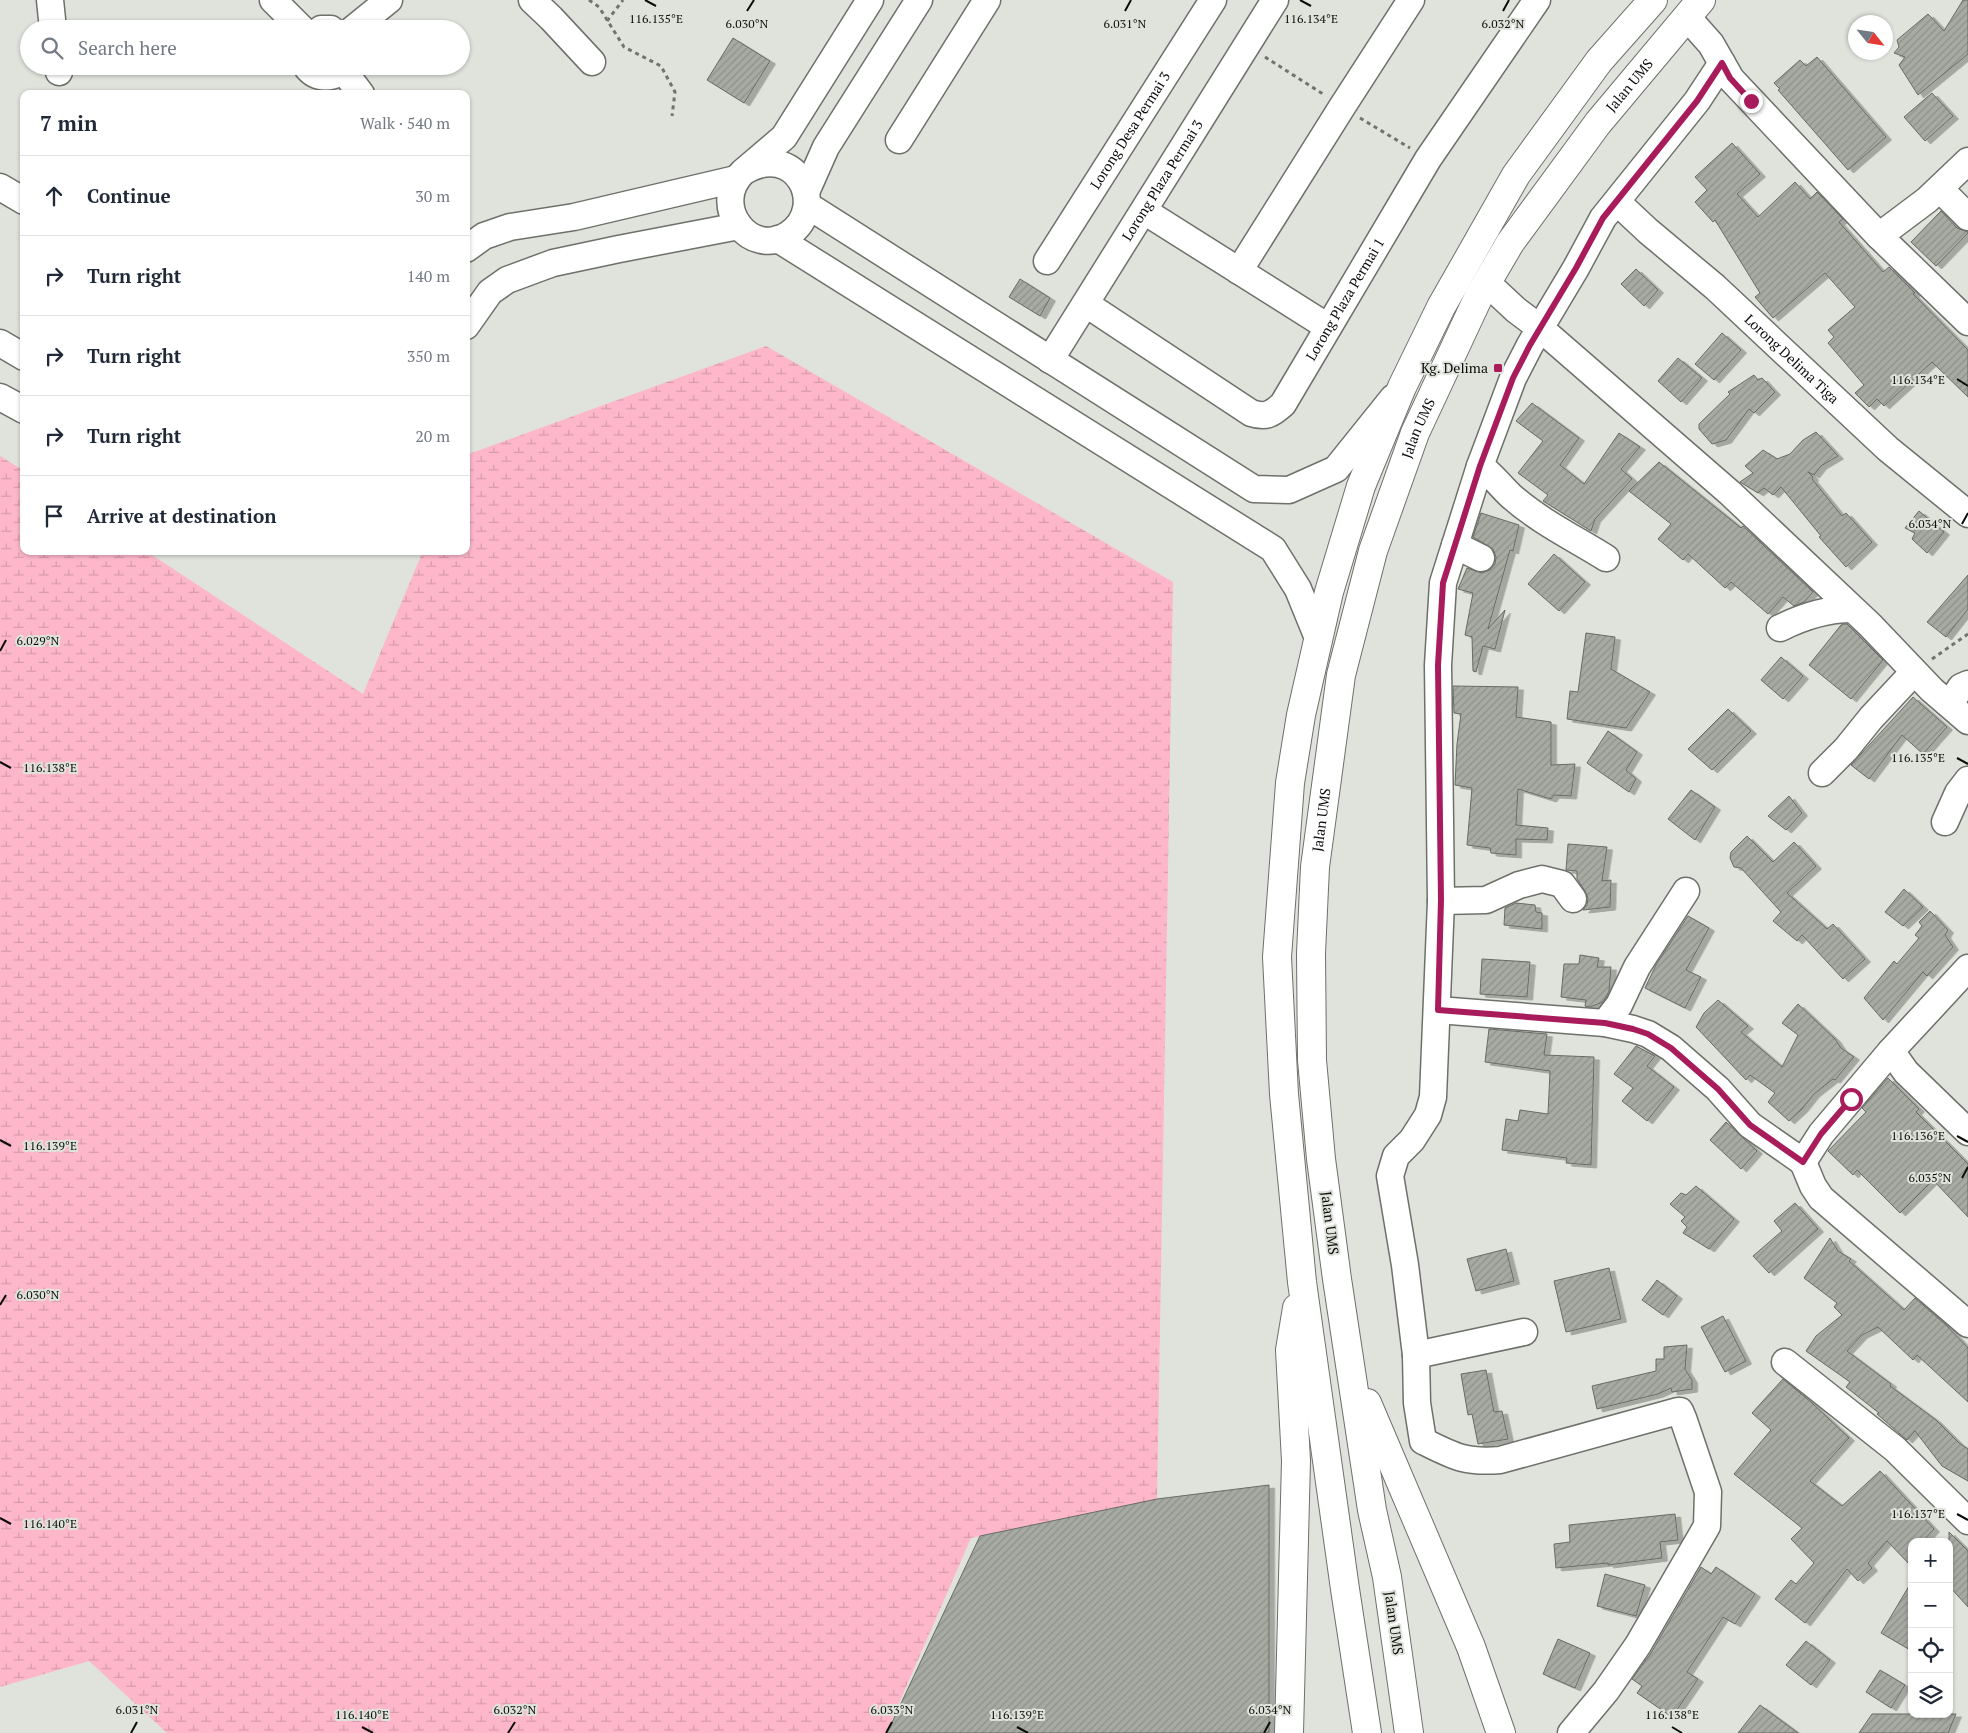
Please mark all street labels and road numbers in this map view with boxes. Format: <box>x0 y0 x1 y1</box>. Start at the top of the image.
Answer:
street label: Jalan UMS <box>1601 54 1657 116</box>
street label: Lorong Desa Permai 3 <box>1085 68 1174 192</box>
street label: Lorong Plaza Permai 3 <box>1117 116 1207 244</box>
street label: Lorong Plaza Permai 1 <box>1301 234 1388 364</box>
street label: Lorong Delima Tiga <box>1741 310 1844 408</box>
street label: Jalan UMS <box>1397 395 1439 461</box>
street label: Jalan UMS <box>1307 787 1335 853</box>
street label: Jalan UMS <box>1317 1190 1344 1256</box>
street label: Jalan UMS <box>1381 1590 1408 1656</box>

